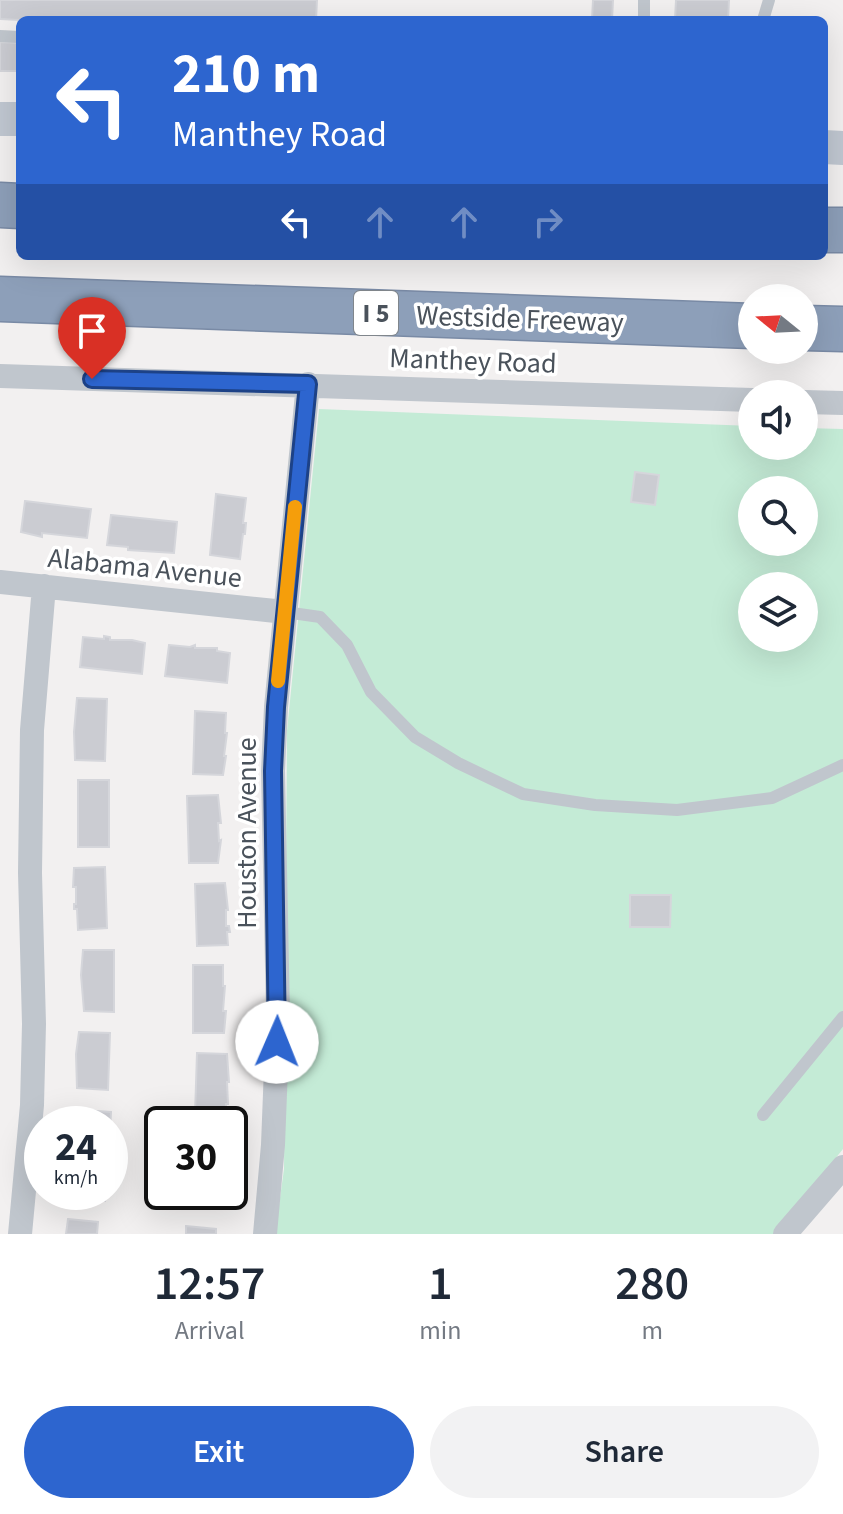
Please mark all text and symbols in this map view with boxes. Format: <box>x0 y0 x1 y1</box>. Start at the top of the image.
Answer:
text: 210 m <box>172 35 320 114</box>
icon: left <box>40 48 144 152</box>
text: Manthey Road <box>172 109 387 160</box>
icon: left <box>274 200 318 244</box>
icon: ahead <box>358 200 402 244</box>
icon: ahead <box>442 200 486 244</box>
icon: right <box>526 200 570 244</box>
north arrow <box>738 284 818 364</box>
map controls <box>738 284 818 652</box>
road number: I 5 <box>354 291 398 335</box>
street label: Westside Freeway <box>416 295 624 343</box>
pin <box>58 297 126 379</box>
icon: arrive <box>70 309 114 353</box>
street label: Manthey Road <box>389 338 557 384</box>
button: sound <box>738 380 818 460</box>
button: search <box>738 476 818 556</box>
street label: Alabama Avenue <box>46 538 244 598</box>
button: layers <box>738 572 818 652</box>
street label: Houston Avenue <box>227 737 267 929</box>
position arrow <box>235 1000 319 1084</box>
speed limit sign: 30 <box>144 1106 248 1210</box>
text: 24 <box>55 1119 97 1176</box>
text: km/h <box>54 1164 98 1192</box>
text: 12:57 <box>154 1250 266 1318</box>
text: 1 <box>428 1250 453 1318</box>
text: 280 <box>615 1250 689 1318</box>
text: Arrival <box>175 1312 245 1349</box>
text: min <box>419 1312 461 1349</box>
text: m <box>641 1312 663 1349</box>
button: Exit <box>24 1406 414 1498</box>
button: Share <box>430 1406 819 1498</box>

